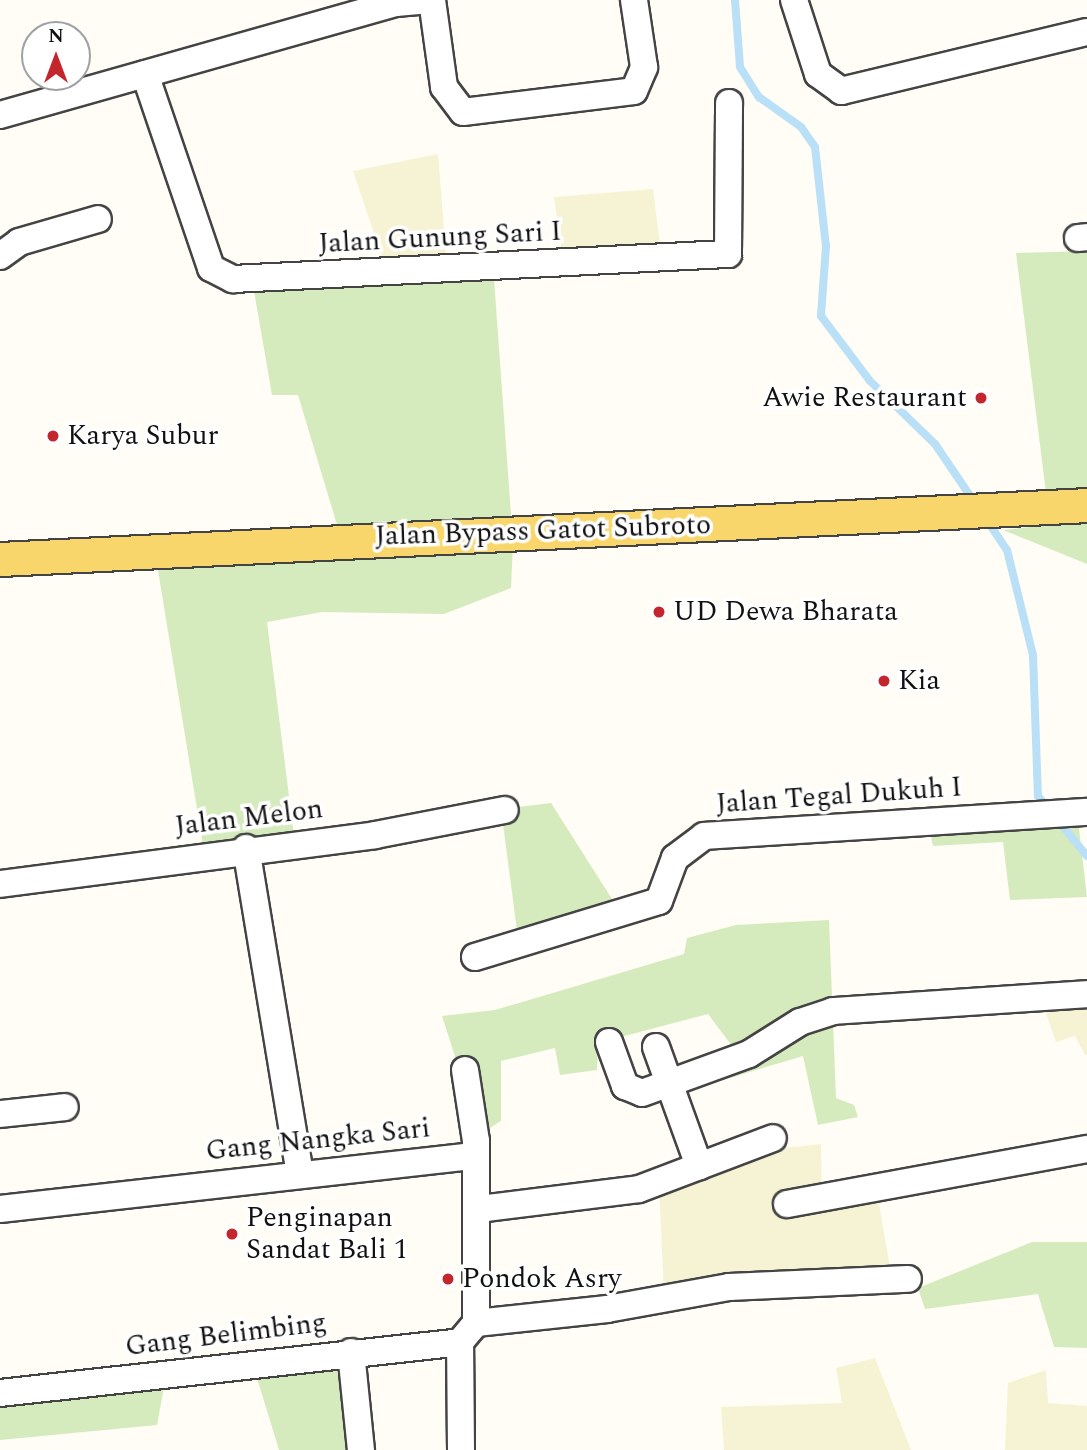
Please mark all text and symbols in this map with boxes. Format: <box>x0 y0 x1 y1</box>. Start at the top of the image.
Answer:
north arrow <box>21 21 91 91</box>
text: N <box>48 22 64 51</box>
street label: Jalan Gunung Sari I <box>318 215 562 261</box>
place label: Awie Restaurant <box>762 381 967 415</box>
marker: Awie Restaurant <box>973 390 989 406</box>
place label: Karya Subur <box>67 419 219 453</box>
marker: Karya Subur <box>45 428 61 444</box>
street label: Jalan Bypass Gatot Subroto <box>375 508 711 554</box>
place label: UD Dewa Bharata <box>673 595 898 629</box>
marker: UD Dewa Bharata <box>651 604 667 620</box>
place label: Kia <box>898 664 940 698</box>
marker: Kia <box>876 673 892 689</box>
street label: Jalan Tegal Dukuh I <box>715 771 963 821</box>
street label: Jalan Melon <box>173 792 325 844</box>
street label: Gang Nangka Sari <box>204 1112 432 1168</box>
place label: Penginapan Sandat Bali 1 <box>246 1201 408 1267</box>
marker: Penginapan Sandat Bali 1 <box>224 1226 240 1242</box>
place label: Pondok Asry <box>462 1262 621 1296</box>
marker: Pondok Asry <box>440 1271 456 1287</box>
street label: Gang Belimbing <box>123 1306 329 1364</box>

